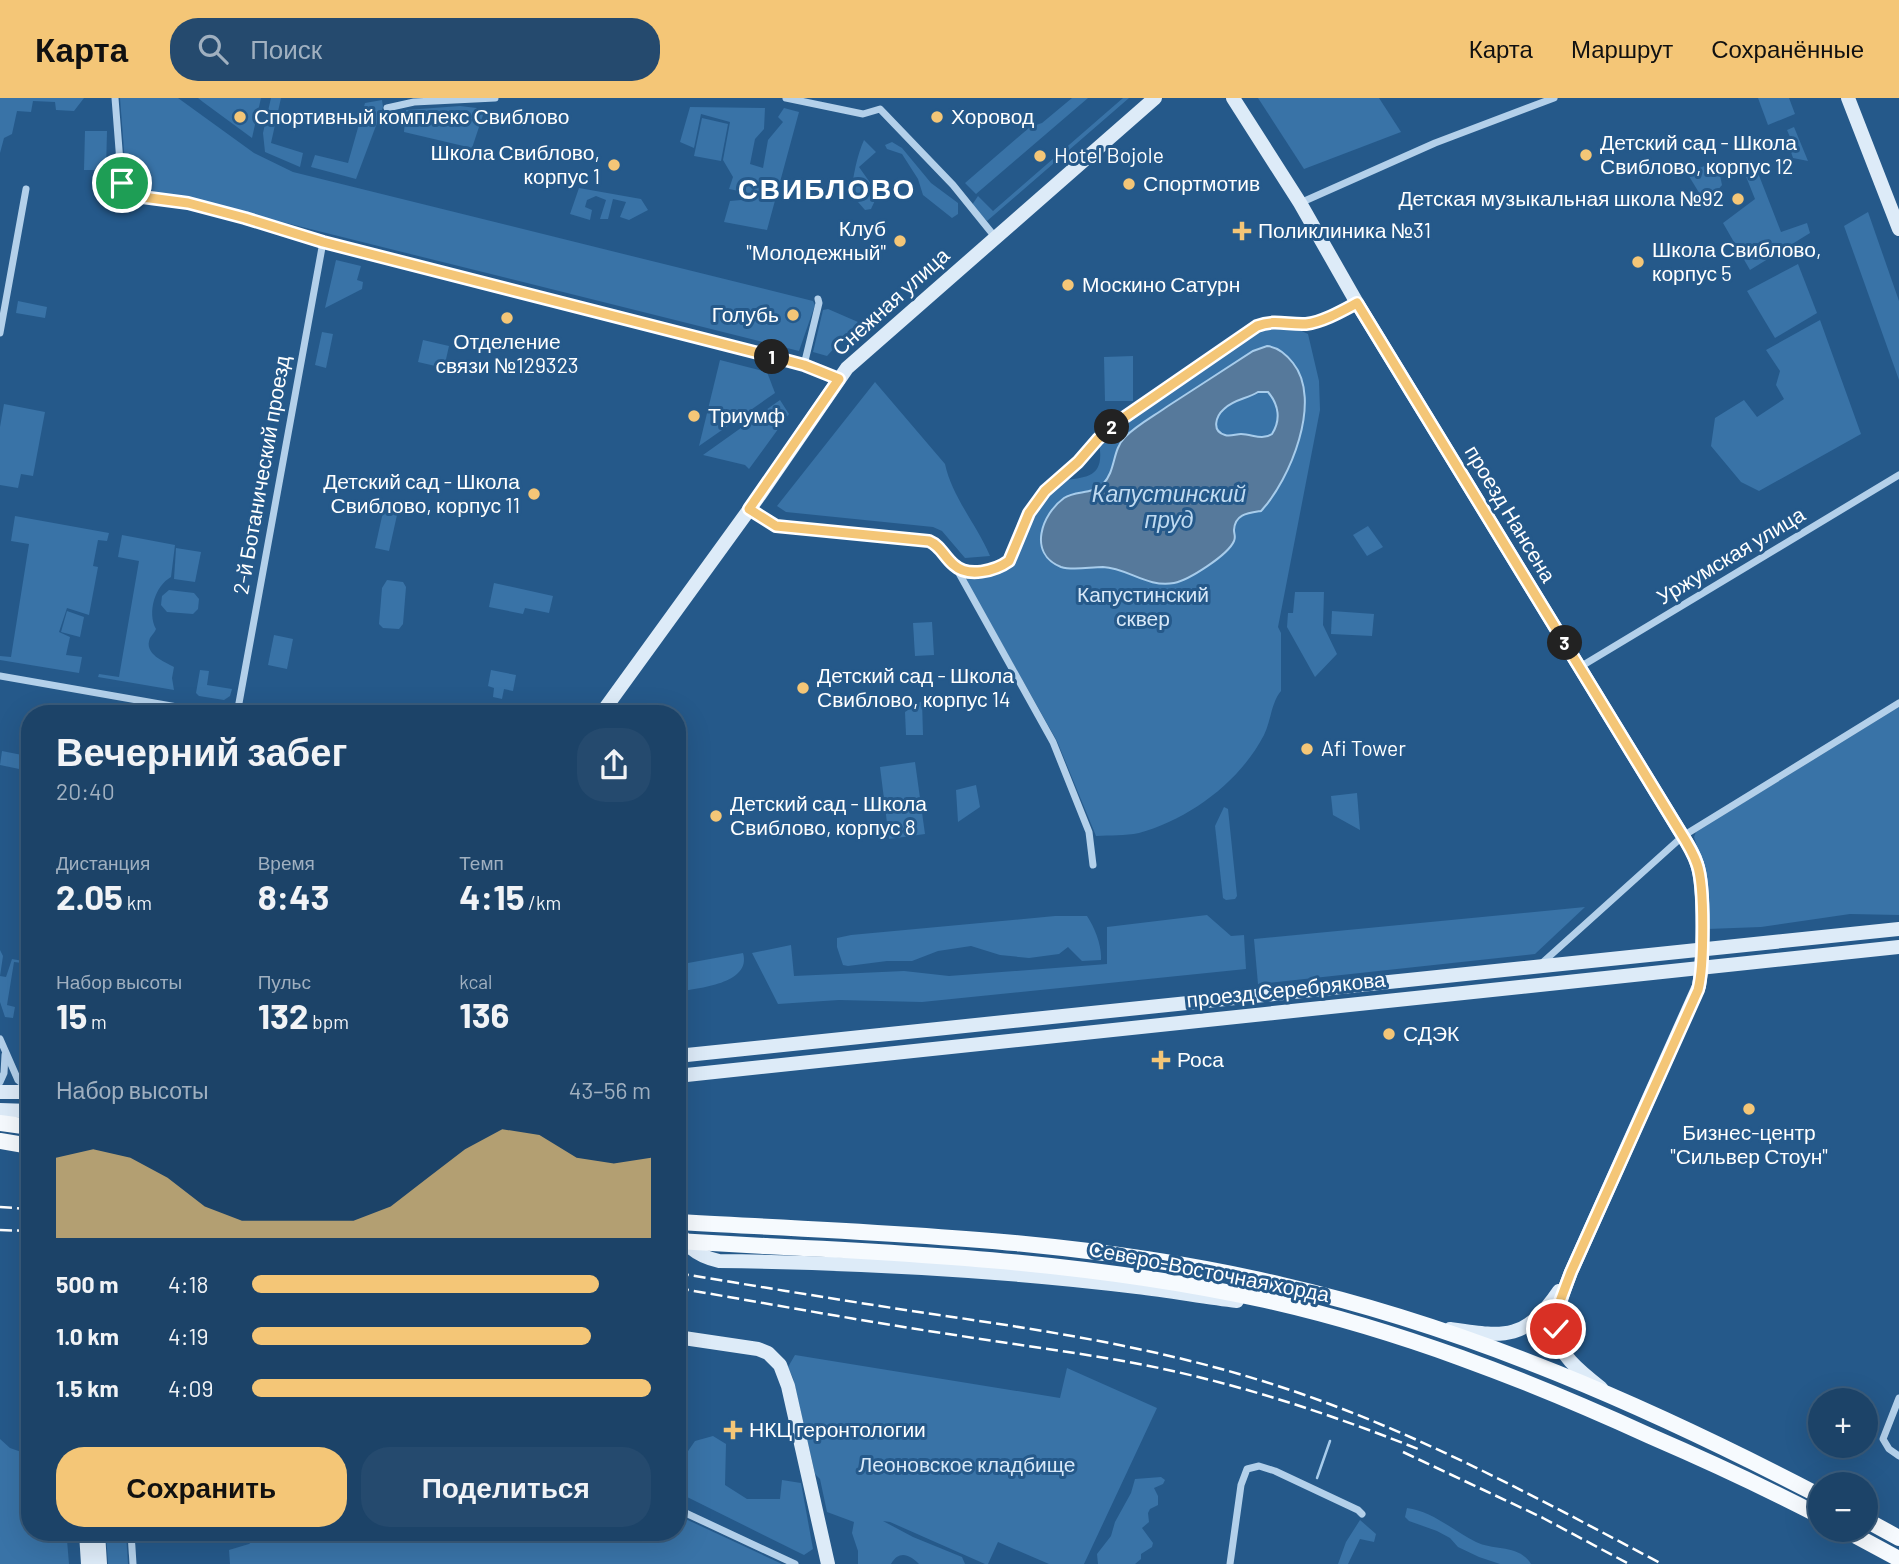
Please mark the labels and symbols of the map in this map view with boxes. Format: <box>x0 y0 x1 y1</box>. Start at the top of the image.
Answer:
place label: Спортивный комплекс Свиблово <box>254 103 569 128</box>
place label: Хоровод <box>951 103 1034 128</box>
marker: Спортивный комплекс Свиблово <box>232 109 248 125</box>
marker: Хоровод <box>929 109 945 125</box>
place label: Детский сад - Школа Свиблово, корпус 12 <box>1600 129 1797 178</box>
place label: Школа Свиблово, корпус 1 <box>431 139 600 188</box>
place label: Hotel Bojole <box>1054 142 1164 167</box>
marker: Детский сад - Школа Свиблово, корпус 12 <box>1578 147 1594 163</box>
marker: Hotel Bojole <box>1032 148 1048 164</box>
pin <box>92 153 152 213</box>
marker: Школа Свиблово, корпус 1 <box>606 157 622 173</box>
place label: Спортмотив <box>1143 170 1260 195</box>
district label: СВИБЛОВО <box>738 171 916 205</box>
marker: Спортмотив <box>1121 176 1137 192</box>
place label: Детская музыкальная школа №92 <box>1398 185 1724 210</box>
marker: Детская музыкальная школа №92 <box>1730 191 1746 207</box>
place label: Клуб "Молодежный" <box>746 215 886 264</box>
place label: Поликлиника №31 <box>1258 217 1431 242</box>
marker: Поликлиника №31 <box>1232 221 1252 241</box>
marker: Клуб "Молодежный" <box>892 233 908 249</box>
place label: Школа Свиблово, корпус 5 <box>1652 236 1821 285</box>
street label: Снежная улица <box>826 242 954 360</box>
marker: Школа Свиблово, корпус 5 <box>1630 254 1646 270</box>
place label: Москино Сатурн <box>1082 271 1240 296</box>
marker: Москино Сатурн <box>1060 277 1076 293</box>
place label: Голубь <box>712 301 779 326</box>
marker: Голубь <box>785 307 801 323</box>
marker: Отделение связи №129323 <box>499 310 515 326</box>
place label: Отделение связи №129323 <box>435 328 579 377</box>
pin: 1 <box>754 340 790 374</box>
street label: 2-й Ботанический проезд <box>227 353 294 596</box>
place label: Триумф <box>708 402 785 427</box>
marker: Триумф <box>686 408 702 424</box>
pin: 2 <box>1094 410 1130 444</box>
street label: проезд Нансена <box>1461 440 1562 587</box>
place label: Детский сад - Школа Свиблово, корпус 11 <box>323 468 520 517</box>
water label: Капустинский пруд <box>1092 479 1246 533</box>
marker: Детский сад - Школа Свиблово, корпус 11 <box>526 486 542 502</box>
street label: Уржумская улица <box>1652 501 1809 609</box>
park label: Капустинский сквер <box>1077 581 1209 630</box>
pin: 3 <box>1548 626 1582 660</box>
place label: Детский сад - Школа Свиблово, корпус 14 <box>817 662 1014 711</box>
marker: Детский сад - Школа Свиблово, корпус 14 <box>795 680 811 696</box>
place label: Afi Tower <box>1321 735 1406 760</box>
marker: Afi Tower <box>1299 741 1315 757</box>
place label: Детский сад - Школа Свиблово, корпус 8 <box>730 790 927 839</box>
marker: Детский сад - Школа Свиблово, корпус 8 <box>708 808 724 824</box>
street label: проезд Серебрякова <box>1185 966 1387 1011</box>
place label: СДЭК <box>1403 1020 1460 1045</box>
marker: СДЭК <box>1381 1026 1397 1042</box>
place label: Роса <box>1177 1046 1224 1071</box>
marker: Роса <box>1151 1050 1171 1070</box>
marker: Бизнес-центр "Сильвер Стоун" <box>1741 1101 1757 1117</box>
place label: Бизнес-центр "Сильвер Стоун" <box>1670 1119 1828 1168</box>
street label: Северо-Восточная хорда <box>1087 1235 1332 1306</box>
pin <box>1526 1299 1586 1359</box>
place label: НКЦ геронтологии <box>749 1416 926 1441</box>
marker: НКЦ геронтологии <box>723 1420 743 1440</box>
park label: Леоновское кладбище <box>859 1451 1075 1476</box>

